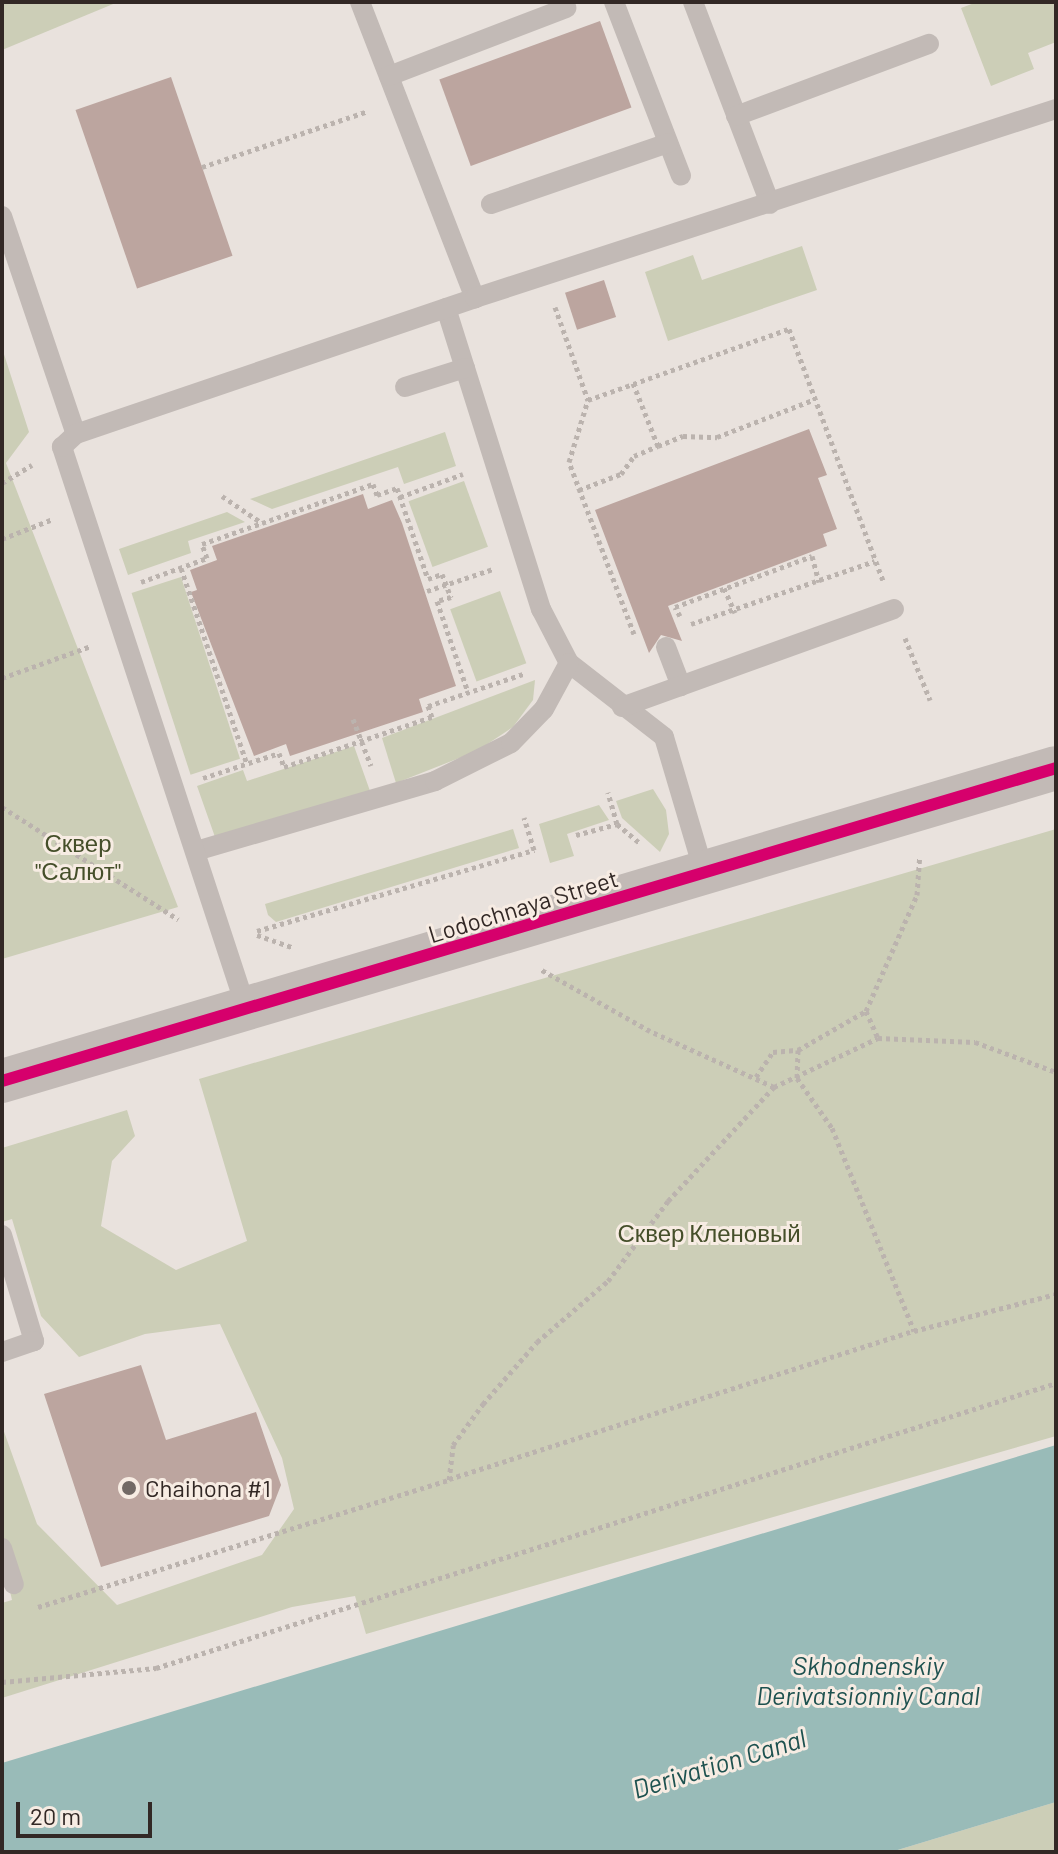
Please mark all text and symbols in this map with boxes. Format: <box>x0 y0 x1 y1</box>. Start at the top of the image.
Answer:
park label: Сквер "Салют" <box>35 829 121 885</box>
street label: Lodochnaya Street <box>425 863 621 949</box>
park label: Сквер Кленовый <box>617 1219 801 1247</box>
place label: Chaihona #1 <box>145 1474 271 1502</box>
marker: Chaihona #1 <box>120 1479 138 1497</box>
water label: Skhodnenskiy Derivatsionniy Canal <box>756 1649 980 1710</box>
water label: Derivation Canal <box>628 1722 810 1804</box>
scale bar <box>20 1786 156 1836</box>
text: 20 m <box>30 1801 81 1830</box>

